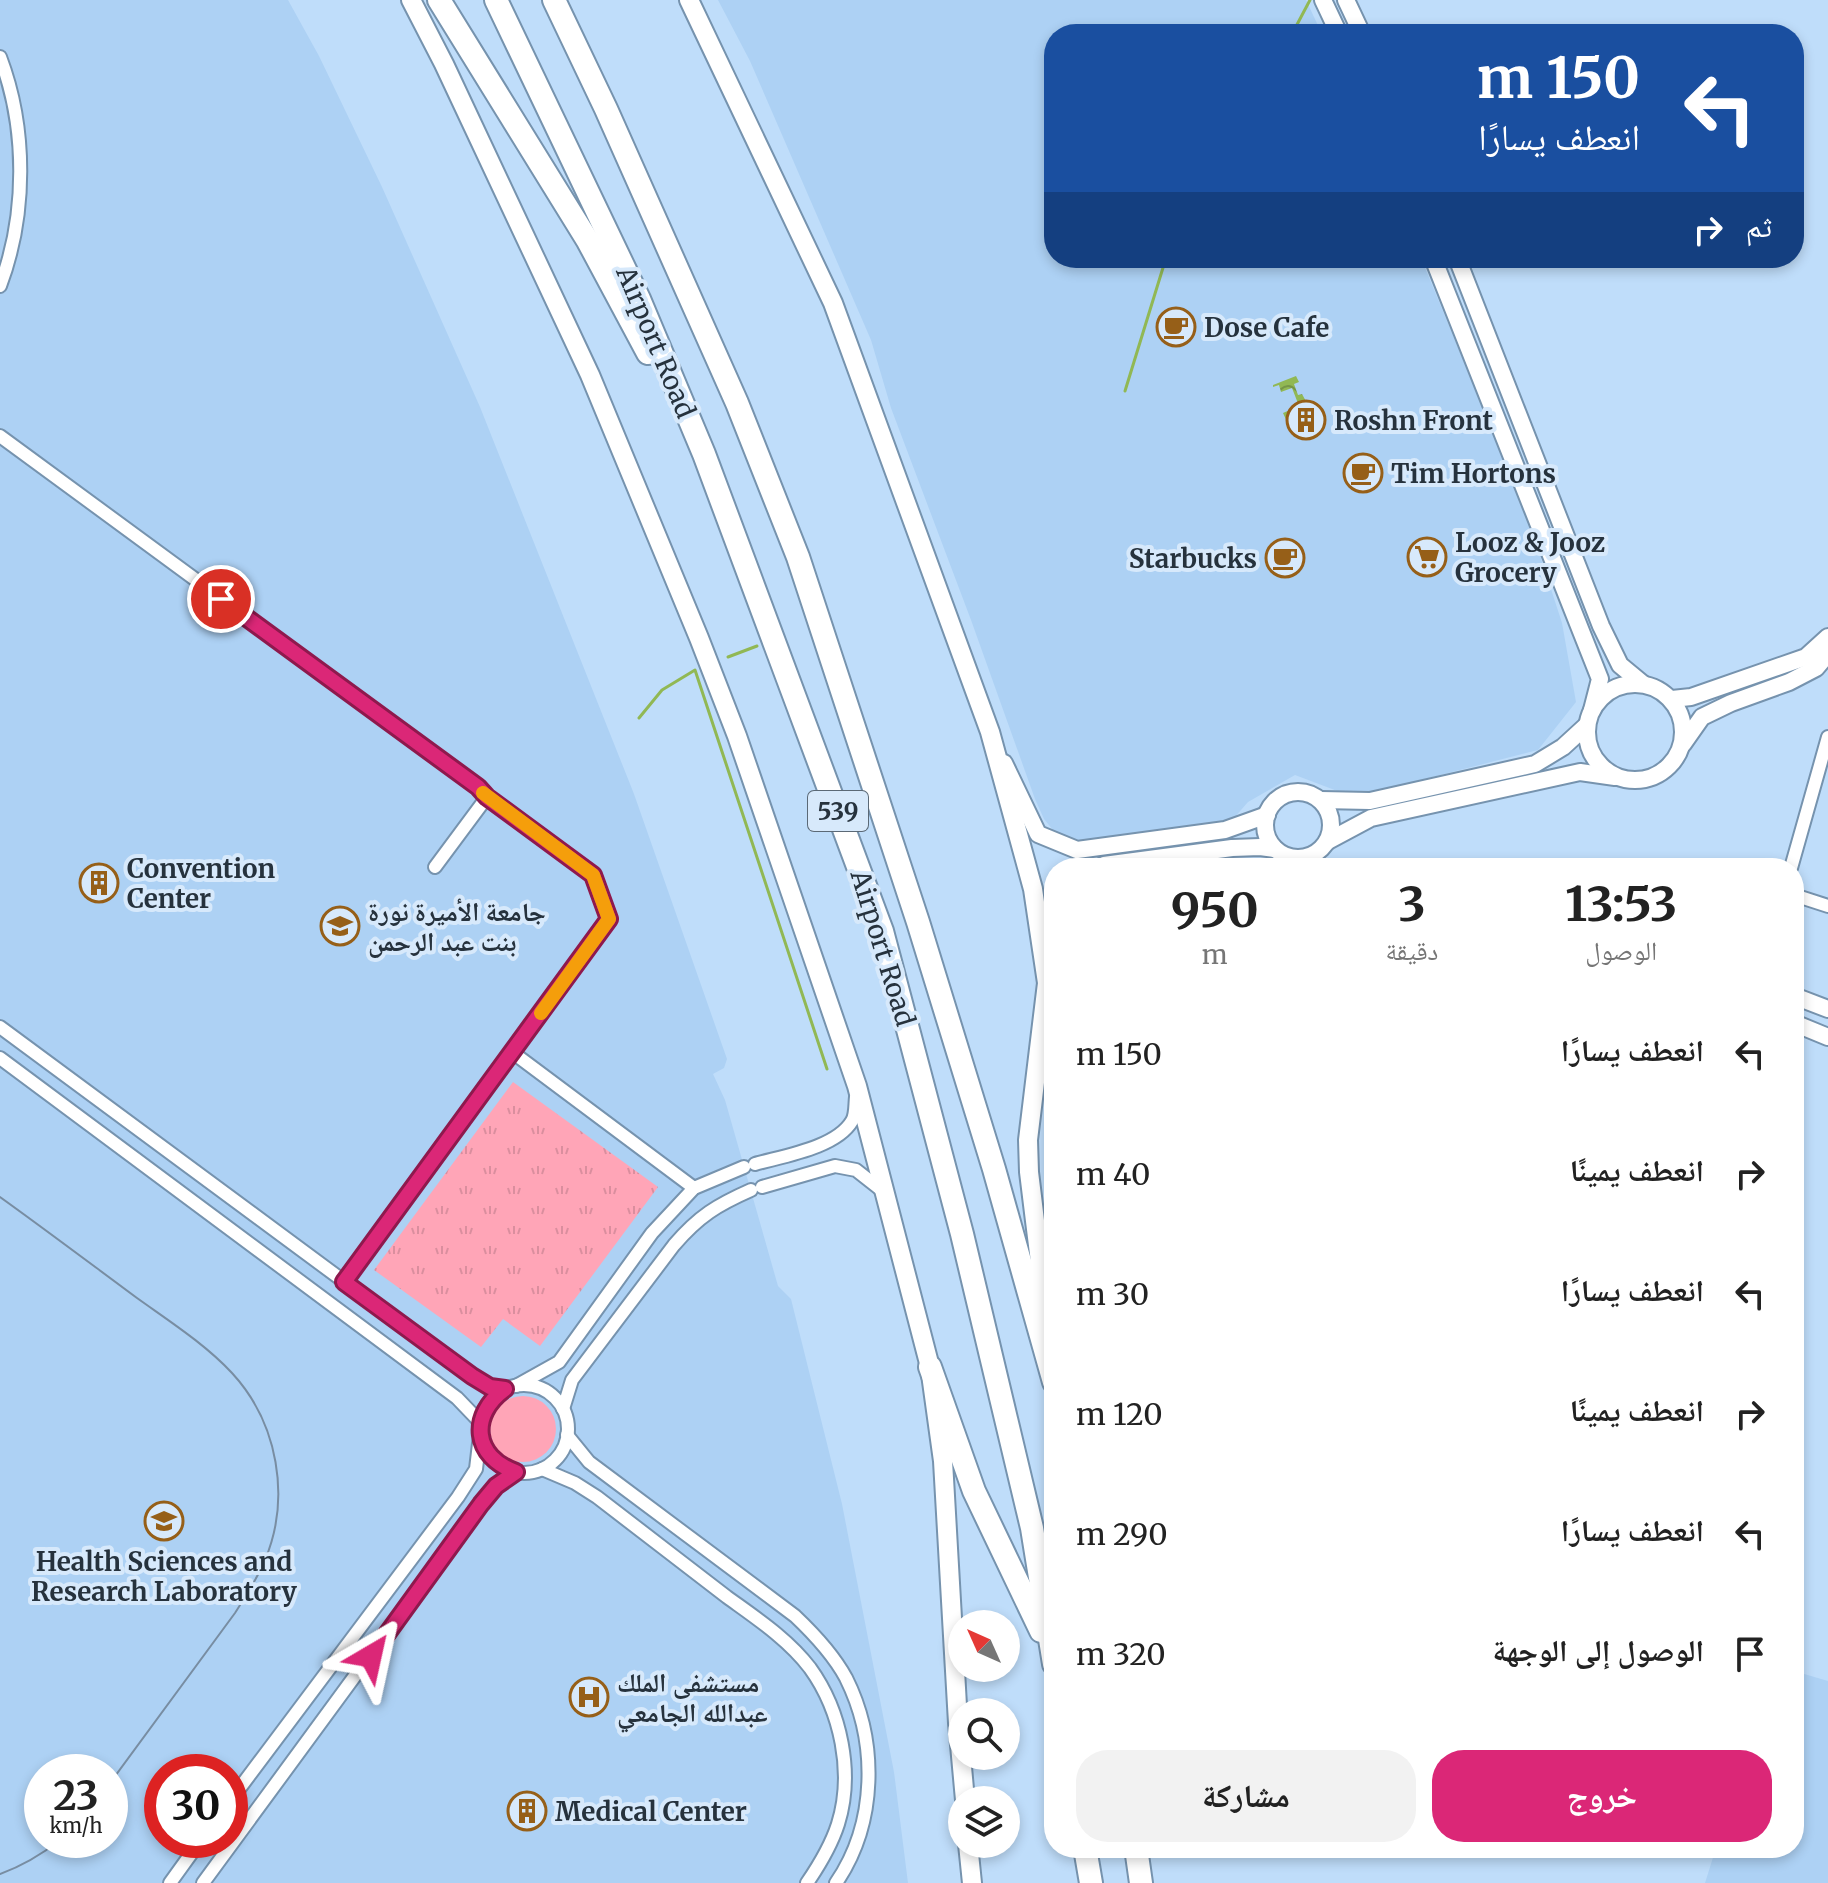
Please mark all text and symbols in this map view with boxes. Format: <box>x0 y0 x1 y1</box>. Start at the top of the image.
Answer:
text: 150 m <box>1477 43 1640 113</box>
icon: left <box>1668 56 1772 160</box>
text: انعطف يسارًا <box>1478 115 1640 160</box>
text: ثم <box>1746 207 1772 245</box>
icon: right <box>1686 208 1730 252</box>
street label: Airport Road <box>609 260 703 423</box>
cafe icon: Dose Cafe <box>1155 306 1197 348</box>
place label: Dose Cafe <box>1204 311 1329 344</box>
building icon: Roshn Front <box>1285 399 1327 441</box>
place label: Roshn Front <box>1334 404 1493 437</box>
cafe icon: Tim Hortons <box>1342 452 1384 494</box>
place label: Tim Hortons <box>1391 457 1556 490</box>
place label: Looz & Jooz Grocery <box>1455 526 1605 589</box>
supermarket icon: Looz & Jooz Grocery <box>1406 536 1448 578</box>
cafe icon: Starbucks <box>1264 537 1306 579</box>
place label: Starbucks <box>1129 542 1257 575</box>
pin <box>187 565 255 633</box>
icon: arrive <box>199 577 243 621</box>
road number: 539 <box>808 791 868 831</box>
place label: Convention Center <box>127 852 276 915</box>
building icon: Convention Center <box>78 862 120 904</box>
street label: Airport Road <box>843 865 922 1030</box>
text: 3 <box>1398 874 1426 934</box>
text: 13:53 <box>1565 874 1677 934</box>
text: 950 <box>1171 880 1259 940</box>
place label: جامعة الأميرة نورة بنت عبد الرحمن <box>368 895 546 958</box>
school or university icon: جامعة الأميرة نورة بنت عبد الرحمن <box>319 905 361 947</box>
text: دقيقة <box>1385 934 1438 967</box>
text: الوصول <box>1585 934 1657 967</box>
text: m <box>1202 938 1228 971</box>
text: انعطف يسارًا <box>1561 1031 1704 1069</box>
icon: left <box>1728 1032 1772 1076</box>
text: 150 m <box>1076 1035 1162 1073</box>
text: انعطف يمينًا <box>1570 1151 1704 1189</box>
icon: right <box>1728 1152 1772 1196</box>
text: 40 m <box>1076 1155 1150 1193</box>
text: انعطف يسارًا <box>1561 1271 1704 1309</box>
icon: left <box>1728 1272 1772 1316</box>
text: 30 m <box>1076 1275 1149 1313</box>
text: انعطف يمينًا <box>1570 1391 1704 1429</box>
icon: right <box>1728 1392 1772 1436</box>
text: 120 m <box>1076 1395 1163 1433</box>
school or university icon: Health Sciences and Research Laboratory <box>143 1500 185 1542</box>
text: انعطف يسارًا <box>1561 1511 1704 1549</box>
icon: left <box>1728 1512 1772 1556</box>
text: 290 m <box>1076 1515 1168 1553</box>
place label: Health Sciences and Research Laboratory <box>31 1545 298 1608</box>
north arrow <box>948 1610 1020 1682</box>
map controls <box>948 1610 1020 1858</box>
position arrow <box>329 1614 413 1698</box>
text: الوصول إلى الوجهة <box>1493 1631 1704 1669</box>
icon: arrive <box>1728 1632 1772 1676</box>
text: 320 m <box>1076 1635 1166 1673</box>
place label: مستشفى الملك عبدالله الجامعي <box>617 1666 768 1733</box>
hospital icon: مستشفى الملك عبدالله الجامعي <box>568 1676 610 1718</box>
button: search <box>948 1698 1020 1770</box>
button: مشاركة <box>1076 1750 1416 1842</box>
button: خروج <box>1432 1750 1772 1842</box>
speed limit sign: 30 <box>144 1754 248 1858</box>
text: 23 <box>53 1771 99 1821</box>
button: layers <box>948 1786 1020 1858</box>
building icon: Medical Center <box>506 1790 548 1832</box>
place label: Medical Center <box>555 1795 747 1828</box>
text: km/h <box>50 1813 102 1838</box>

